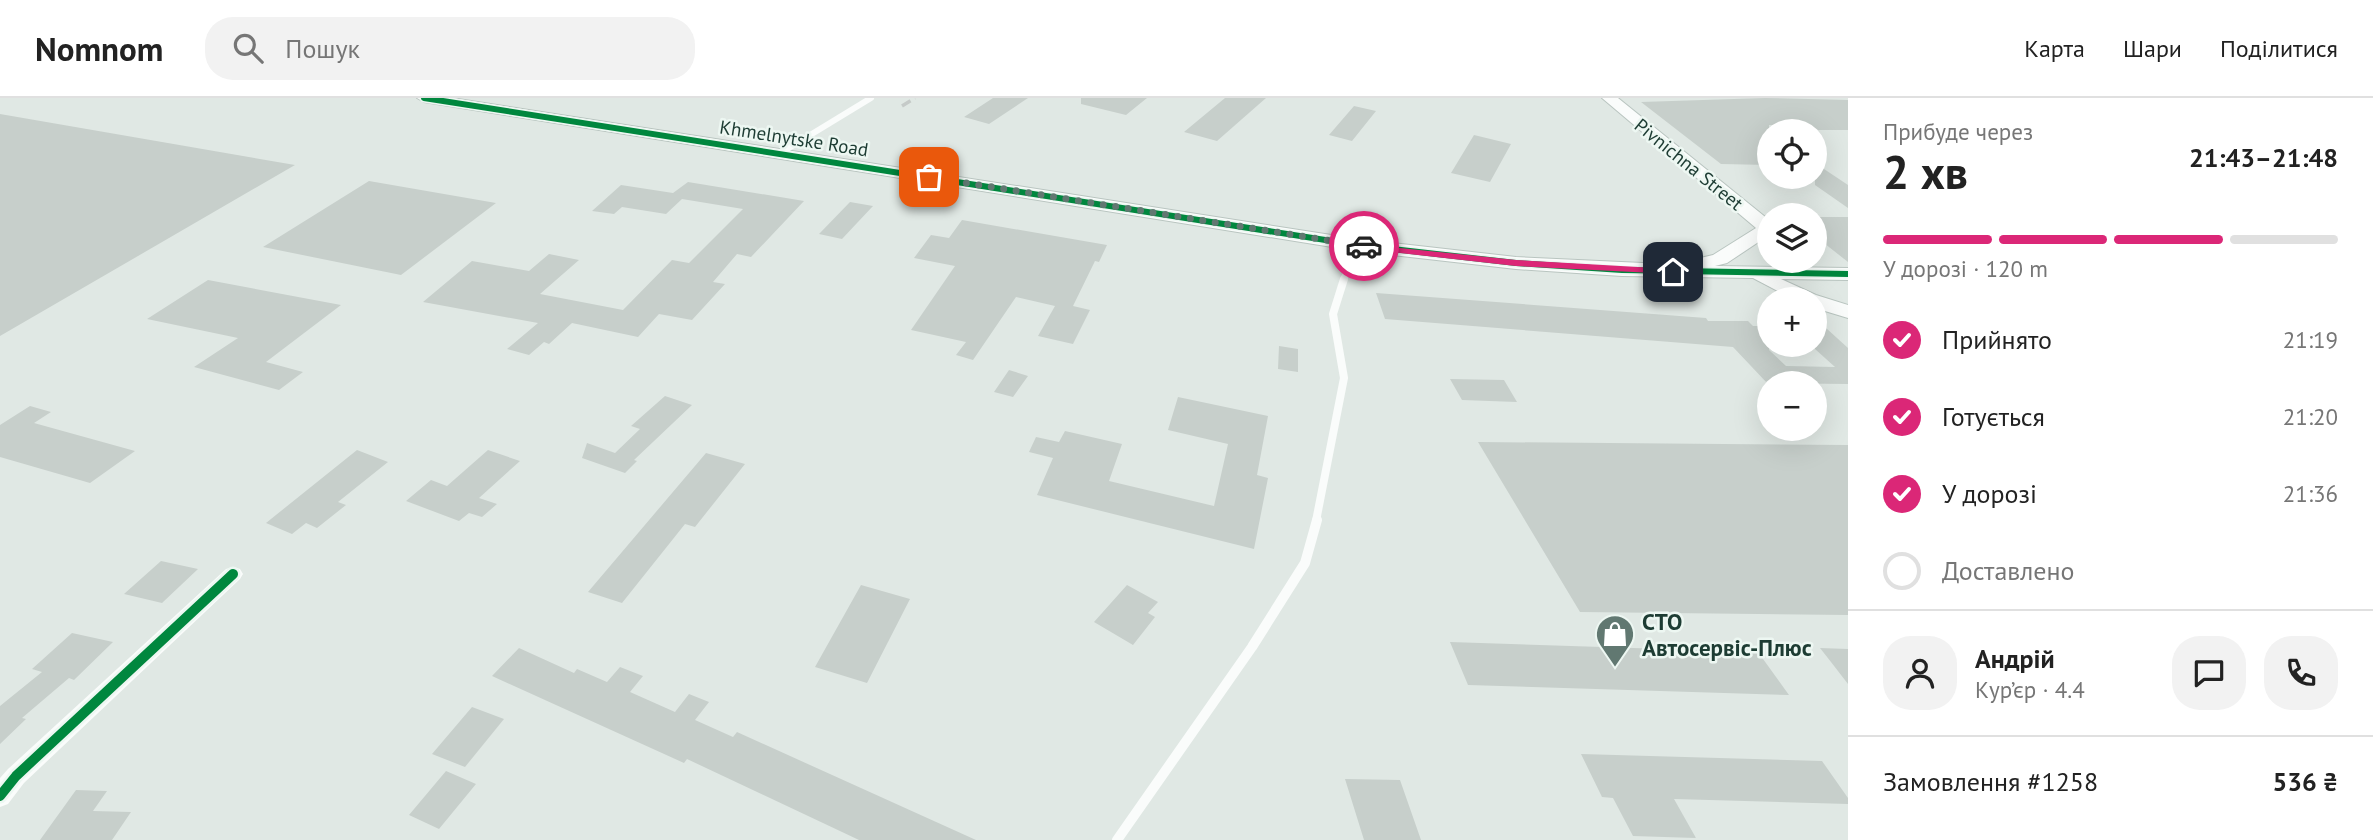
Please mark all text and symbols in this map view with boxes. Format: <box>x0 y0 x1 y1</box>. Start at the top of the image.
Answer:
search box <box>205 17 695 80</box>
text: Nomnom <box>35 27 163 70</box>
icon: search <box>229 29 267 67</box>
text: Пошук <box>285 32 360 65</box>
text: Карта <box>2024 33 2085 64</box>
text: Шари <box>2123 33 2182 64</box>
text: Поділитися <box>2220 33 2338 64</box>
street label: Pivnichna Street <box>1630 113 1749 215</box>
street label: Khmelnytske Road <box>718 114 870 162</box>
text: Прибуде через <box>1883 117 2033 146</box>
map controls <box>1757 119 1827 441</box>
button: locate <box>1757 119 1827 189</box>
text: 21:43–21:48 <box>2189 141 2338 174</box>
text: 2 хв <box>1883 142 1968 202</box>
pin <box>899 147 959 207</box>
icon: bag <box>910 158 948 196</box>
button: layers <box>1757 203 1827 273</box>
courier <box>1329 211 1399 281</box>
icon: car <box>1345 227 1383 265</box>
pin <box>1643 242 1703 302</box>
icon: home <box>1654 253 1692 291</box>
text: У дорозі · 120 m <box>1883 254 2048 283</box>
button: + <box>1757 287 1827 357</box>
icon: check <box>1883 321 1921 359</box>
text: Прийнято <box>1942 323 2052 356</box>
text: 21:19 <box>2283 325 2338 354</box>
button: − <box>1757 371 1827 441</box>
icon: check <box>1883 398 1921 436</box>
text: Готується <box>1942 400 2045 433</box>
text: 21:20 <box>2283 402 2338 431</box>
icon: check <box>1883 475 1921 513</box>
text: У дорозі <box>1942 477 2037 510</box>
text: 21:36 <box>2283 479 2338 508</box>
text: Доставлено <box>1942 554 2075 587</box>
place label: СТО Автосервіс-Плюс <box>1642 607 1812 662</box>
shop icon: СТО Автосервіс-Плюс <box>1594 613 1636 668</box>
button: person <box>1883 636 1957 710</box>
button: chat <box>2172 636 2246 710</box>
button: phone <box>2264 636 2338 710</box>
text: Андрій <box>1975 642 2055 675</box>
text: Кур’єр · 4.4 <box>1975 675 2085 704</box>
text: Замовлення #1258 <box>1883 765 2098 798</box>
text: 536 ₴ <box>2272 765 2338 798</box>

